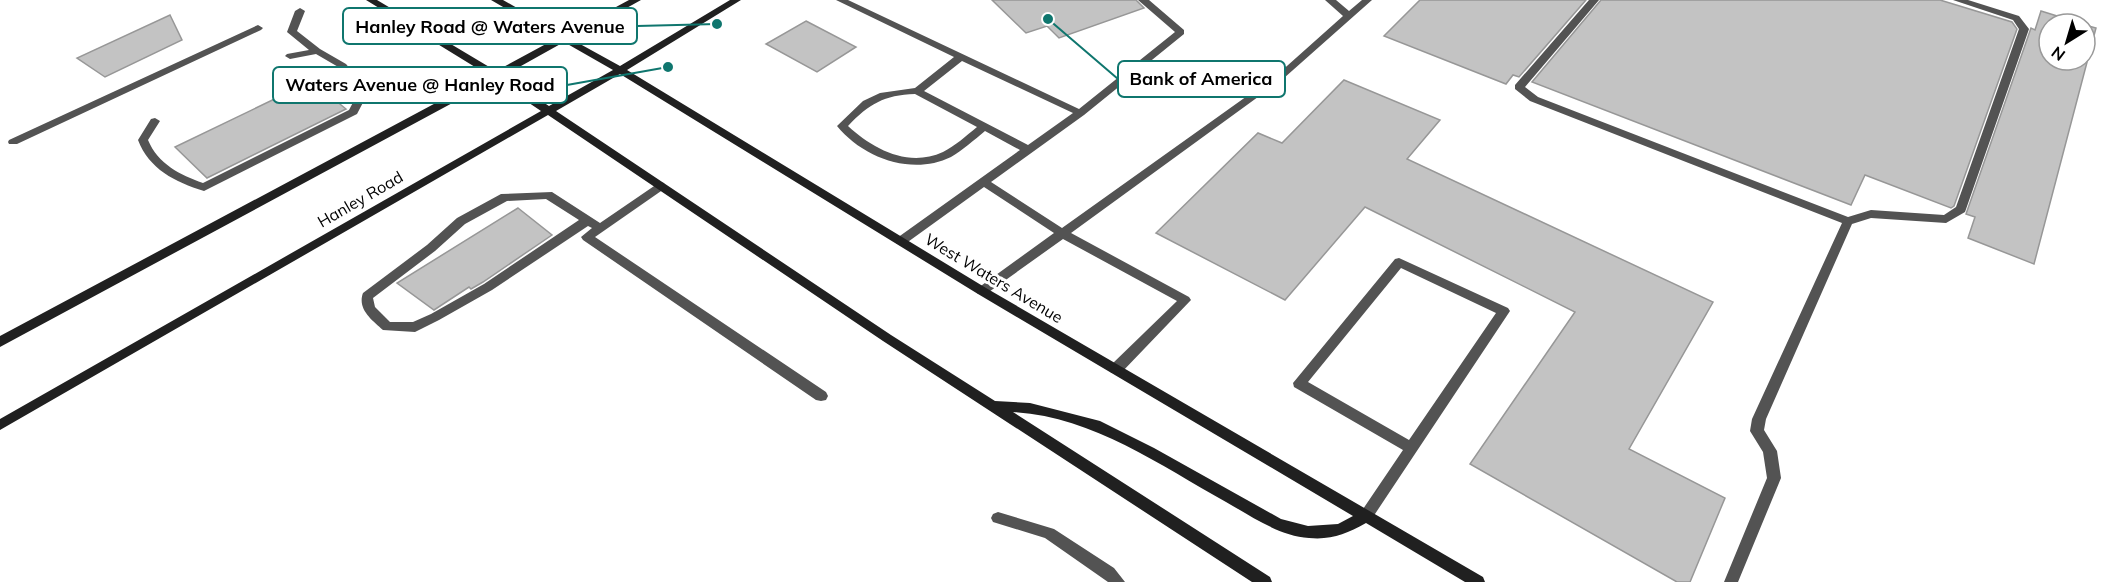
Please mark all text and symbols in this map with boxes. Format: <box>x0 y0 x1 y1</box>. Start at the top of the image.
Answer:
callout: Hanley Road @ Waters Avenue <box>343 8 637 44</box>
north arrow <box>2037 12 2097 72</box>
text: Hanley Road @ Waters Avenue <box>355 15 625 38</box>
text: N <box>2047 42 2069 66</box>
callout: Bank of America <box>1118 61 1285 97</box>
callout: Waters Avenue @ Hanley Road <box>273 67 567 103</box>
text: Bank of America <box>1130 67 1272 90</box>
text: Waters Avenue @ Hanley Road <box>285 73 555 96</box>
street label: Hanley Road <box>314 166 406 232</box>
street label: West Waters Avenue <box>921 229 1067 327</box>

